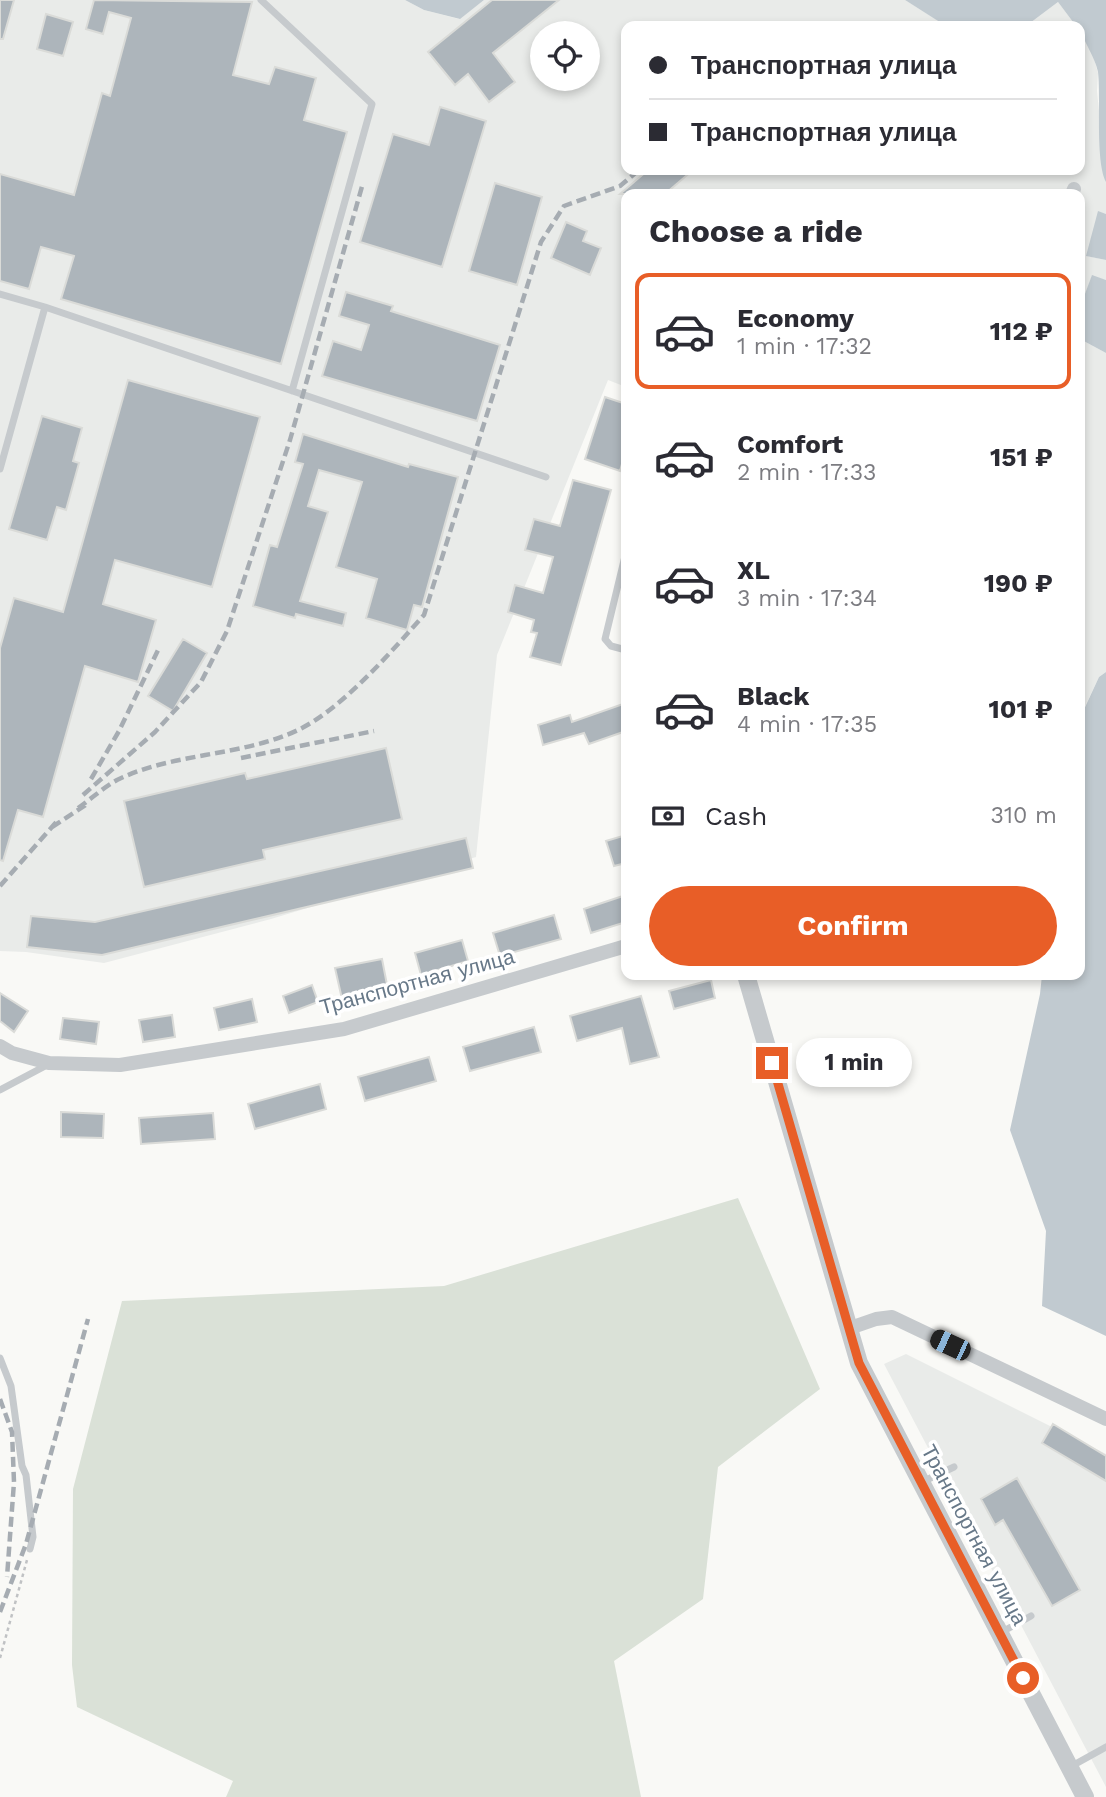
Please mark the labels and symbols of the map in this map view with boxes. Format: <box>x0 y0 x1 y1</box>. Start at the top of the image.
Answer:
street label: Транспортная улица <box>317 943 517 1020</box>
callout: 1 min <box>796 1038 912 1088</box>
route end <box>756 1047 788 1079</box>
car <box>927 1327 974 1363</box>
street label: Транспортная улица <box>916 1440 1033 1629</box>
route start <box>1007 1662 1039 1694</box>

